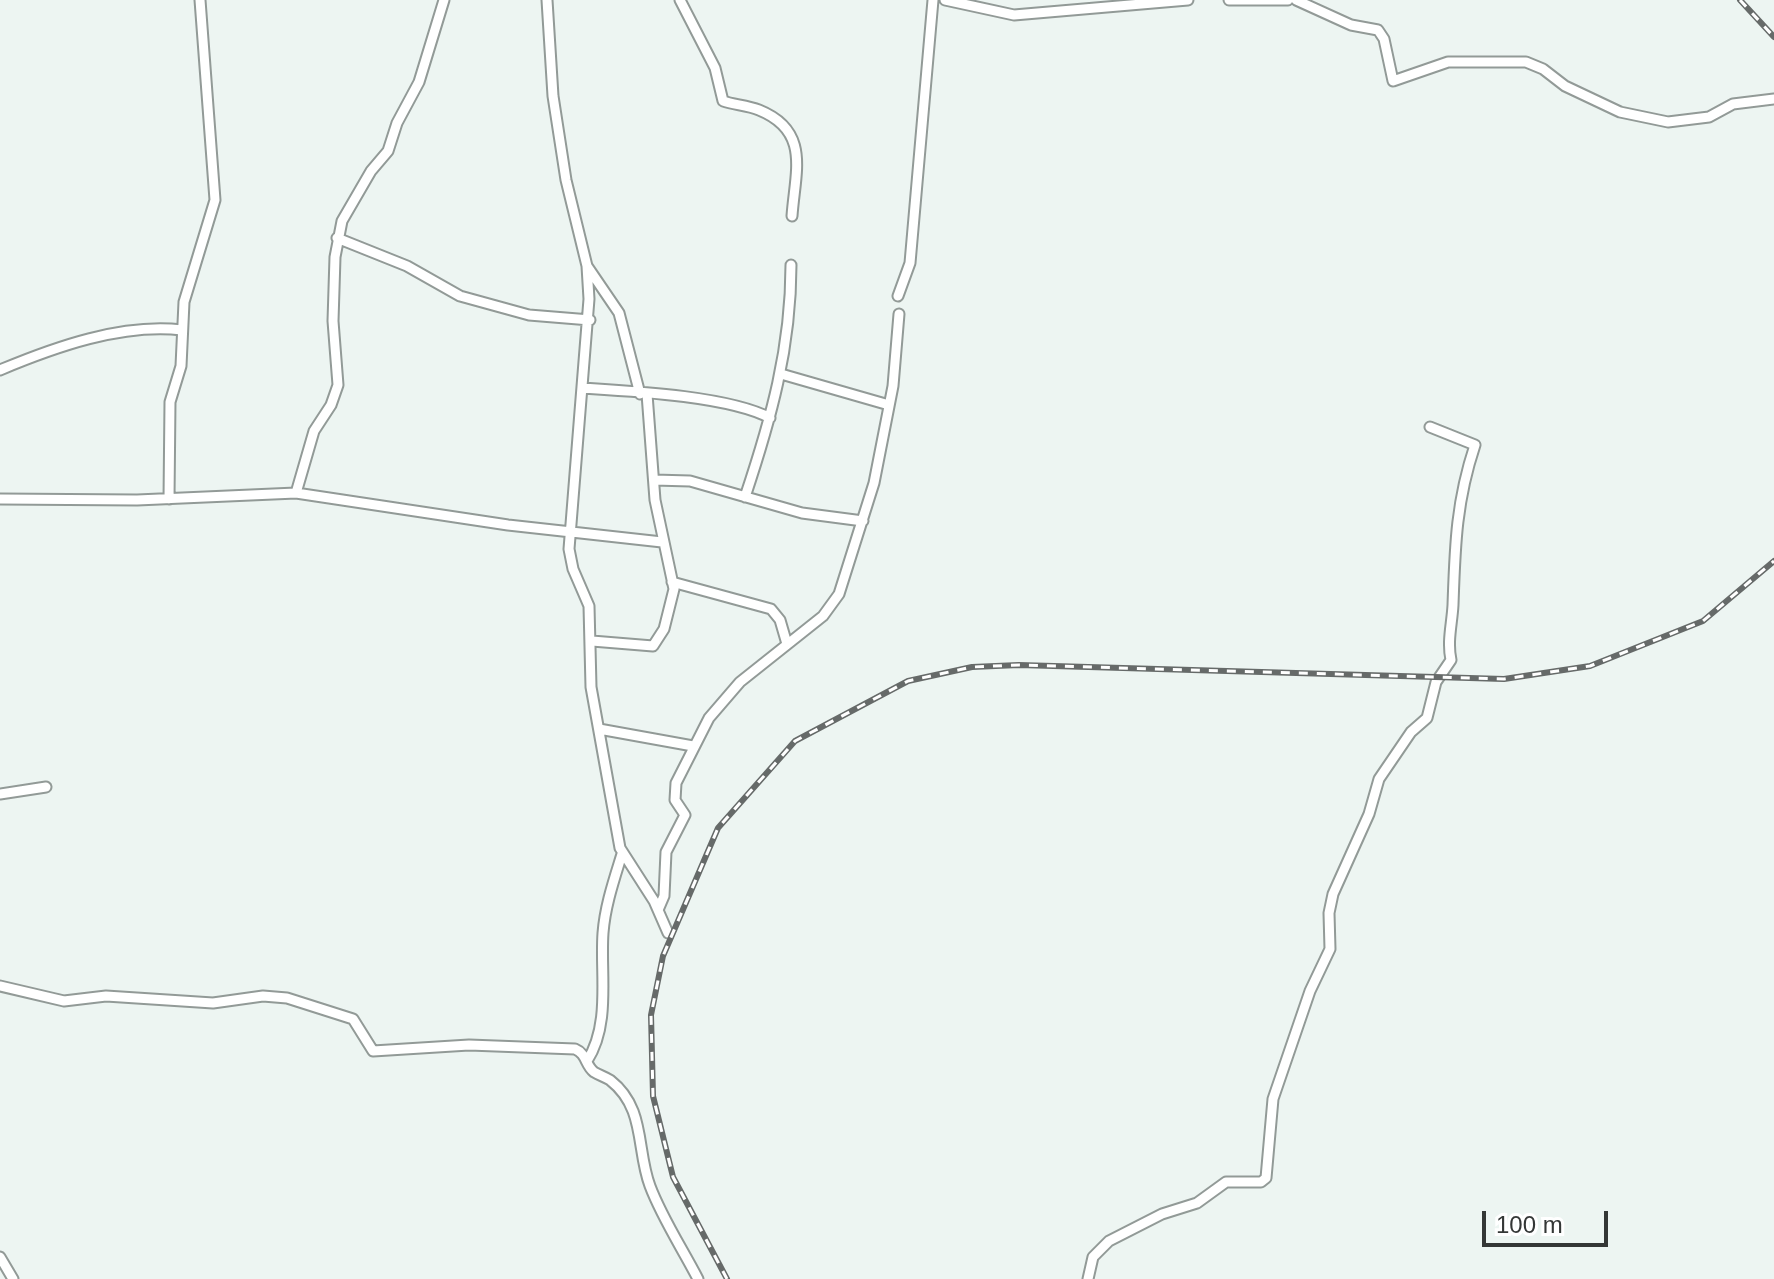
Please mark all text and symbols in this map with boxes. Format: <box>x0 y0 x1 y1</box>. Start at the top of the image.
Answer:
scale bar <box>1486 1195 1612 1245</box>
text: 100 m <box>1496 1211 1563 1238</box>

